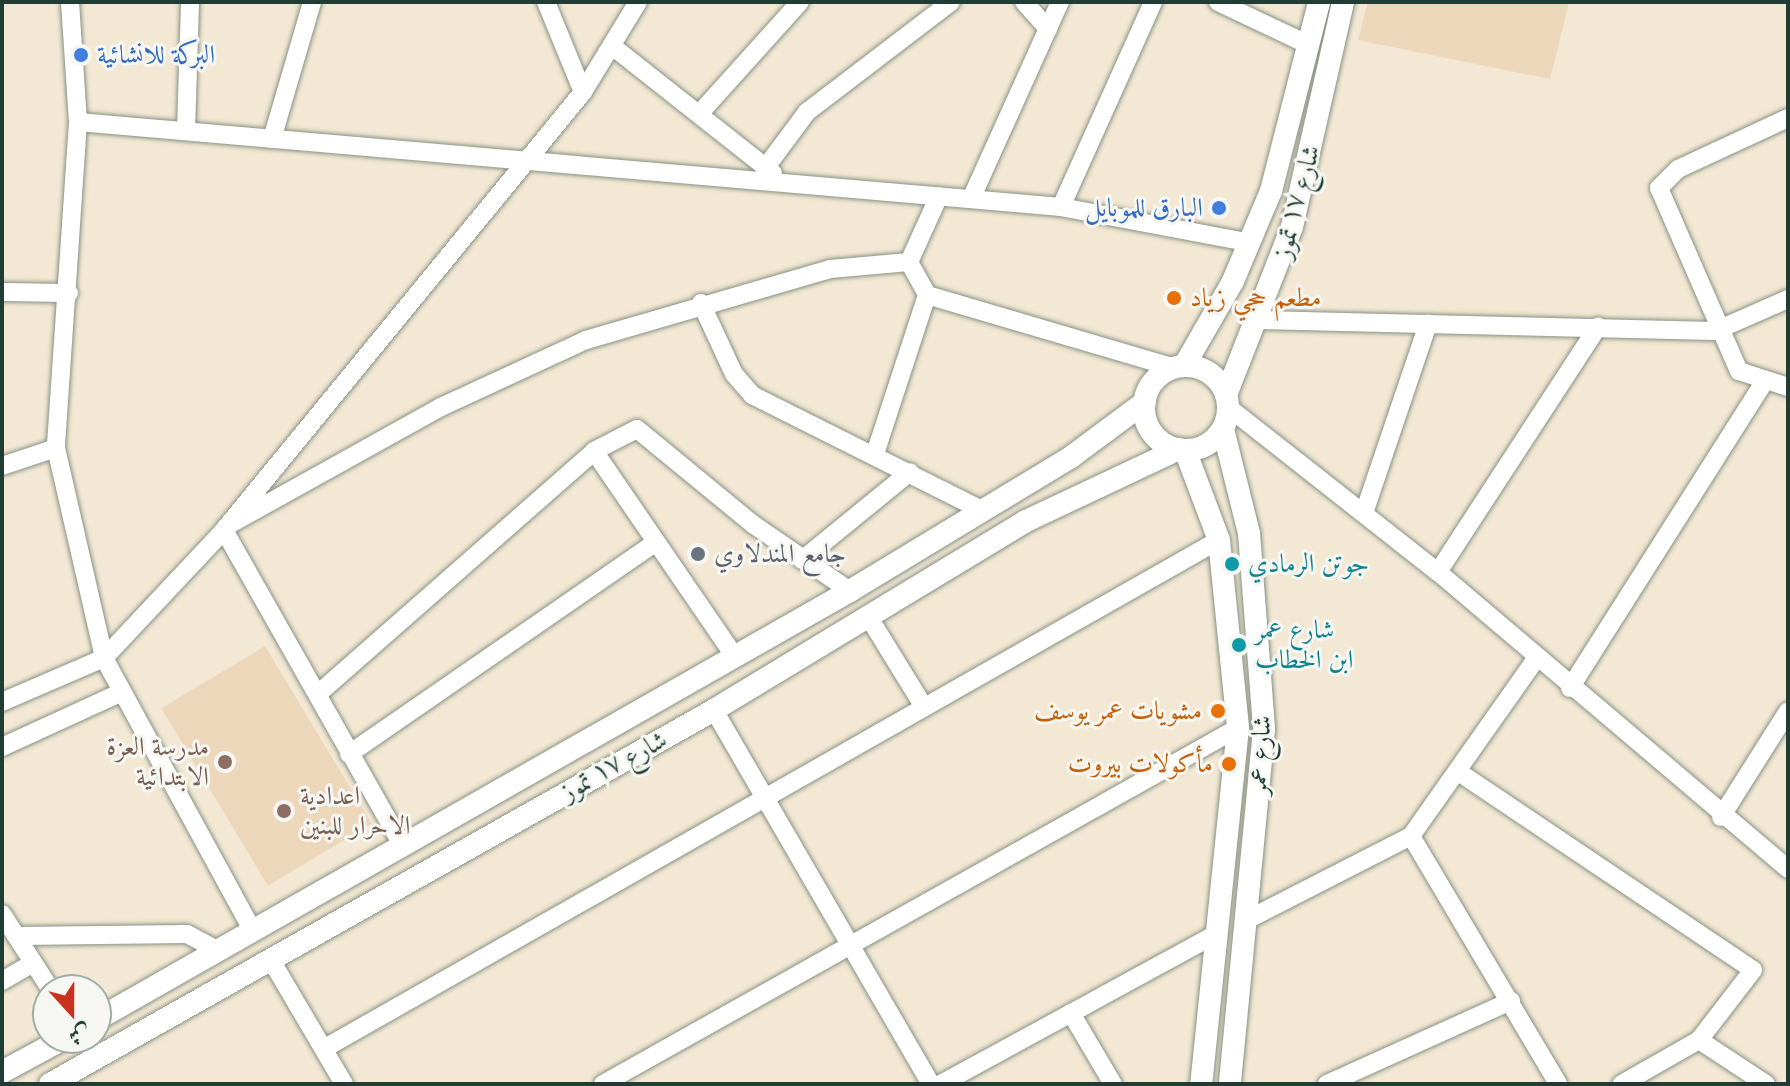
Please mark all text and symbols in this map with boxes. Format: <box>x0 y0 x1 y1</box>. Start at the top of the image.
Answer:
place label: البركة للانشائية <box>97 39 215 71</box>
marker: البركة للانشائية <box>72 46 90 64</box>
street label: شارع ١٧ تموز <box>1267 142 1327 262</box>
place label: البارق للموبايل <box>1085 192 1203 224</box>
marker: البارق للموبايل <box>1210 199 1228 217</box>
place label: مطعم حجي زياد <box>1190 282 1321 314</box>
marker: مطعم حجي زياد <box>1165 289 1183 307</box>
place label: جامع المندلاوي <box>714 538 846 570</box>
marker: جامع المندلاوي <box>689 545 707 563</box>
place label: جوتن الرمادي <box>1248 548 1369 580</box>
marker: جوتن الرمادي <box>1223 555 1241 573</box>
place label: شارع عمر ابن الخطاب <box>1255 614 1353 676</box>
marker: شارع عمر ابن الخطاب <box>1230 636 1248 654</box>
place label: مشويات عمر يوسف <box>1034 695 1202 727</box>
marker: مشويات عمر يوسف <box>1209 702 1227 720</box>
street label: شارع عمر <box>1242 714 1278 796</box>
street label: شارع ١٧ تموز <box>556 724 672 808</box>
place label: مدرسة العزة الابتدائية <box>106 731 209 792</box>
place label: مأكولات بيروت <box>1068 748 1213 780</box>
marker: مدرسة العزة الابتدائية <box>216 753 234 771</box>
marker: مأكولات بيروت <box>1220 755 1238 773</box>
place label: اعدادية الاحرار للبنين <box>300 780 410 842</box>
marker: اعدادية الاحرار للبنين <box>275 802 293 820</box>
north arrow <box>32 974 112 1054</box>
text: ش <box>64 1017 95 1052</box>

